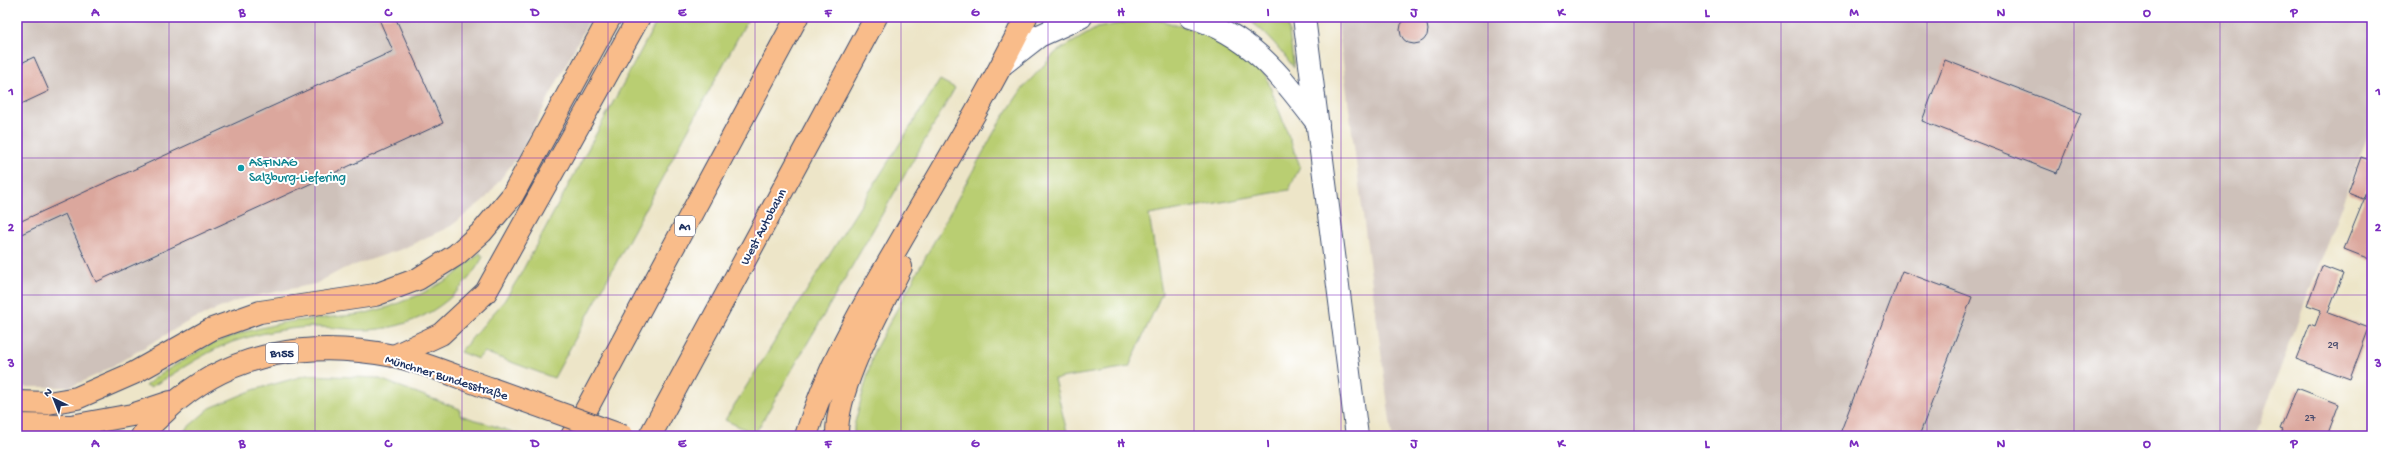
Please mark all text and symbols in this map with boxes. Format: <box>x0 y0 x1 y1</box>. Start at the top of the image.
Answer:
text: A <box>90 6 100 21</box>
text: B <box>238 6 247 21</box>
text: C <box>383 6 393 21</box>
text: D <box>530 6 540 21</box>
text: E <box>678 6 687 21</box>
text: F <box>824 6 833 21</box>
text: G <box>971 6 980 21</box>
text: H <box>1117 6 1125 21</box>
text: I <box>1266 6 1270 21</box>
text: J <box>1410 6 1419 21</box>
text: K <box>1556 6 1566 21</box>
text: L <box>1705 6 1711 21</box>
text: M <box>1849 6 1859 21</box>
text: N <box>1997 6 2006 21</box>
text: O <box>2143 6 2151 21</box>
text: P <box>2289 6 2298 21</box>
text: 1 <box>7 85 14 100</box>
text: 1 <box>2374 85 2381 100</box>
place label: ASFINAG Salzburg-Liefering <box>249 156 346 186</box>
marker: ASFINAG Salzburg-Liefering <box>236 163 246 173</box>
street label: West Autobahn <box>738 186 791 268</box>
road number: A1 <box>675 216 695 236</box>
text: 2 <box>8 221 15 236</box>
text: 2 <box>2375 221 2382 236</box>
house number: 29 <box>2328 340 2339 352</box>
road number: B155 <box>266 343 298 363</box>
street label: Münchner Bundesstraße <box>383 353 510 404</box>
text: 3 <box>7 357 15 372</box>
text: 3 <box>2374 357 2382 372</box>
north arrow <box>34 379 74 419</box>
text: N <box>42 386 55 400</box>
house number: 27 <box>2304 413 2316 425</box>
text: A <box>90 437 100 452</box>
text: B <box>238 437 247 452</box>
text: C <box>383 437 393 452</box>
text: D <box>530 437 540 452</box>
text: E <box>678 437 687 452</box>
text: F <box>824 437 833 452</box>
text: G <box>971 437 980 452</box>
text: H <box>1117 437 1125 452</box>
text: I <box>1266 437 1270 452</box>
text: J <box>1410 437 1419 452</box>
text: K <box>1556 437 1566 452</box>
text: L <box>1705 437 1711 452</box>
text: M <box>1849 437 1859 452</box>
text: N <box>1997 437 2006 452</box>
text: O <box>2143 437 2151 452</box>
text: P <box>2289 437 2298 452</box>

